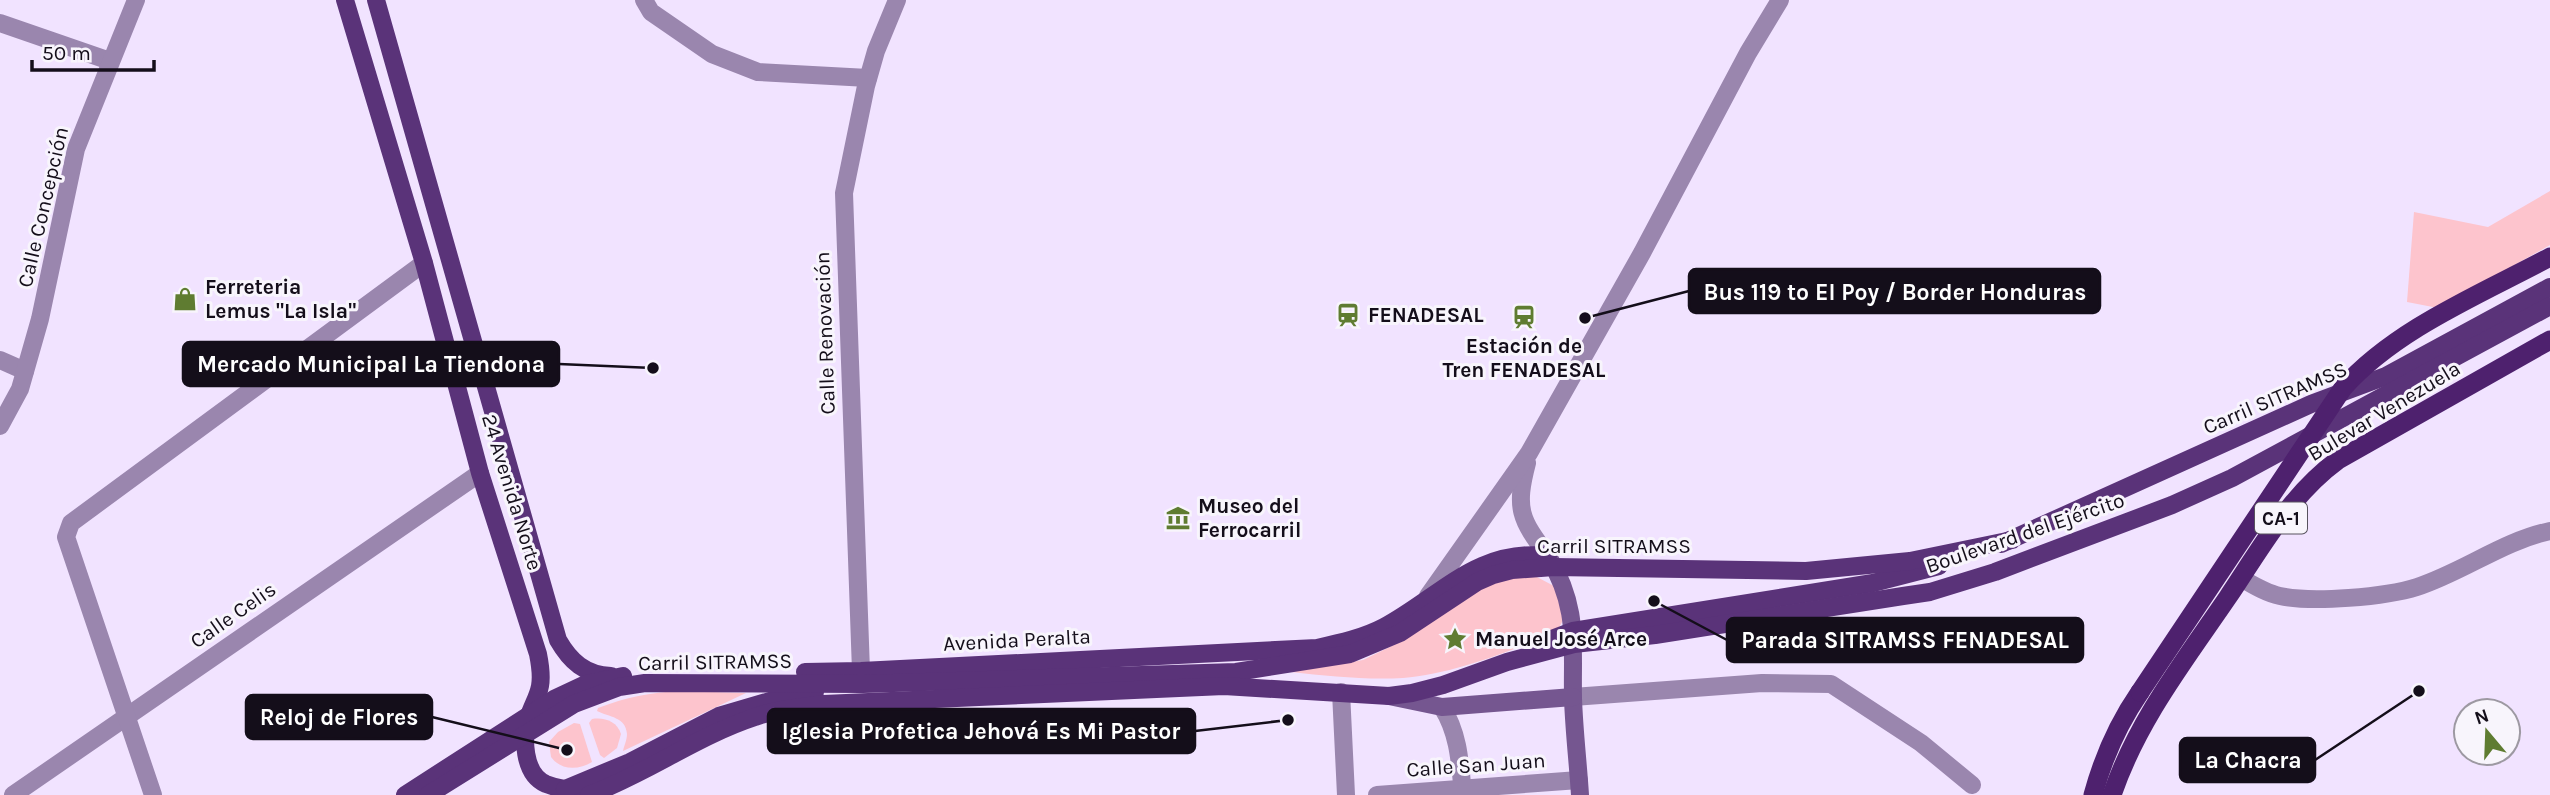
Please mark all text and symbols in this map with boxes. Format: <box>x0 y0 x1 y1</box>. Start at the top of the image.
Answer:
scale bar <box>32 28 154 72</box>
text: 50 m <box>42 41 91 65</box>
street label: Calle Concepción <box>13 124 73 290</box>
street label: Calle Renovación <box>810 251 840 415</box>
callout: Bus 119 to El Poy / Border Honduras <box>1689 269 2100 313</box>
place label: Ferreteria Lemus "La Isla" <box>205 275 356 323</box>
text: Bus 119 to El Poy / Border Honduras <box>1703 279 2087 306</box>
shop icon: Ferreteria Lemus "La Isla" <box>171 285 199 313</box>
station icon: FENADESAL <box>1334 301 1362 329</box>
place label: FENADESAL <box>1368 303 1484 327</box>
station icon: Estación de Tren FENADESAL <box>1510 303 1538 331</box>
place label: Estación de Tren FENADESAL <box>1443 334 1606 382</box>
callout: Mercado Municipal La Tiendona <box>183 342 559 386</box>
text: Mercado Municipal La Tiendona <box>197 351 545 378</box>
street label: Bulevar Venezuela <box>2303 356 2465 466</box>
street label: Carril SITRAMSS <box>2199 357 2351 439</box>
street label: 24 Avenida Norte <box>477 411 547 573</box>
street label: Boulevard del Ejército <box>1923 488 2127 578</box>
place label: Museo del Ferrocarril <box>1198 494 1301 542</box>
road number: CA-1 <box>2255 503 2307 534</box>
museum icon: Museo del Ferrocarril <box>1164 504 1192 532</box>
street label: Carril SITRAMSS <box>1537 534 1691 558</box>
street label: Calle Celis <box>186 577 280 653</box>
callout: Parada SITRAMSS FENADESAL <box>1727 618 2083 662</box>
street label: Avenida Peralta <box>943 624 1091 656</box>
place icon: Manuel José Arce <box>1441 625 1469 653</box>
place label: Manuel José Arce <box>1475 627 1647 651</box>
text: Parada SITRAMSS FENADESAL <box>1741 627 2069 654</box>
street label: Carril SITRAMSS <box>638 649 792 675</box>
callout: Reloj de Flores <box>246 695 432 739</box>
north arrow <box>2452 697 2522 767</box>
text: Reloj de Flores <box>260 704 418 731</box>
text: N <box>2472 704 2492 729</box>
callout: Iglesia Profetica Jehová Es Mi Pastor <box>768 709 1195 753</box>
text: Iglesia Profetica Jehová Es Mi Pastor <box>782 718 1180 745</box>
callout: La Chacra <box>2180 738 2315 782</box>
text: La Chacra <box>2194 747 2302 774</box>
street label: Calle San Juan <box>1406 748 1546 782</box>

